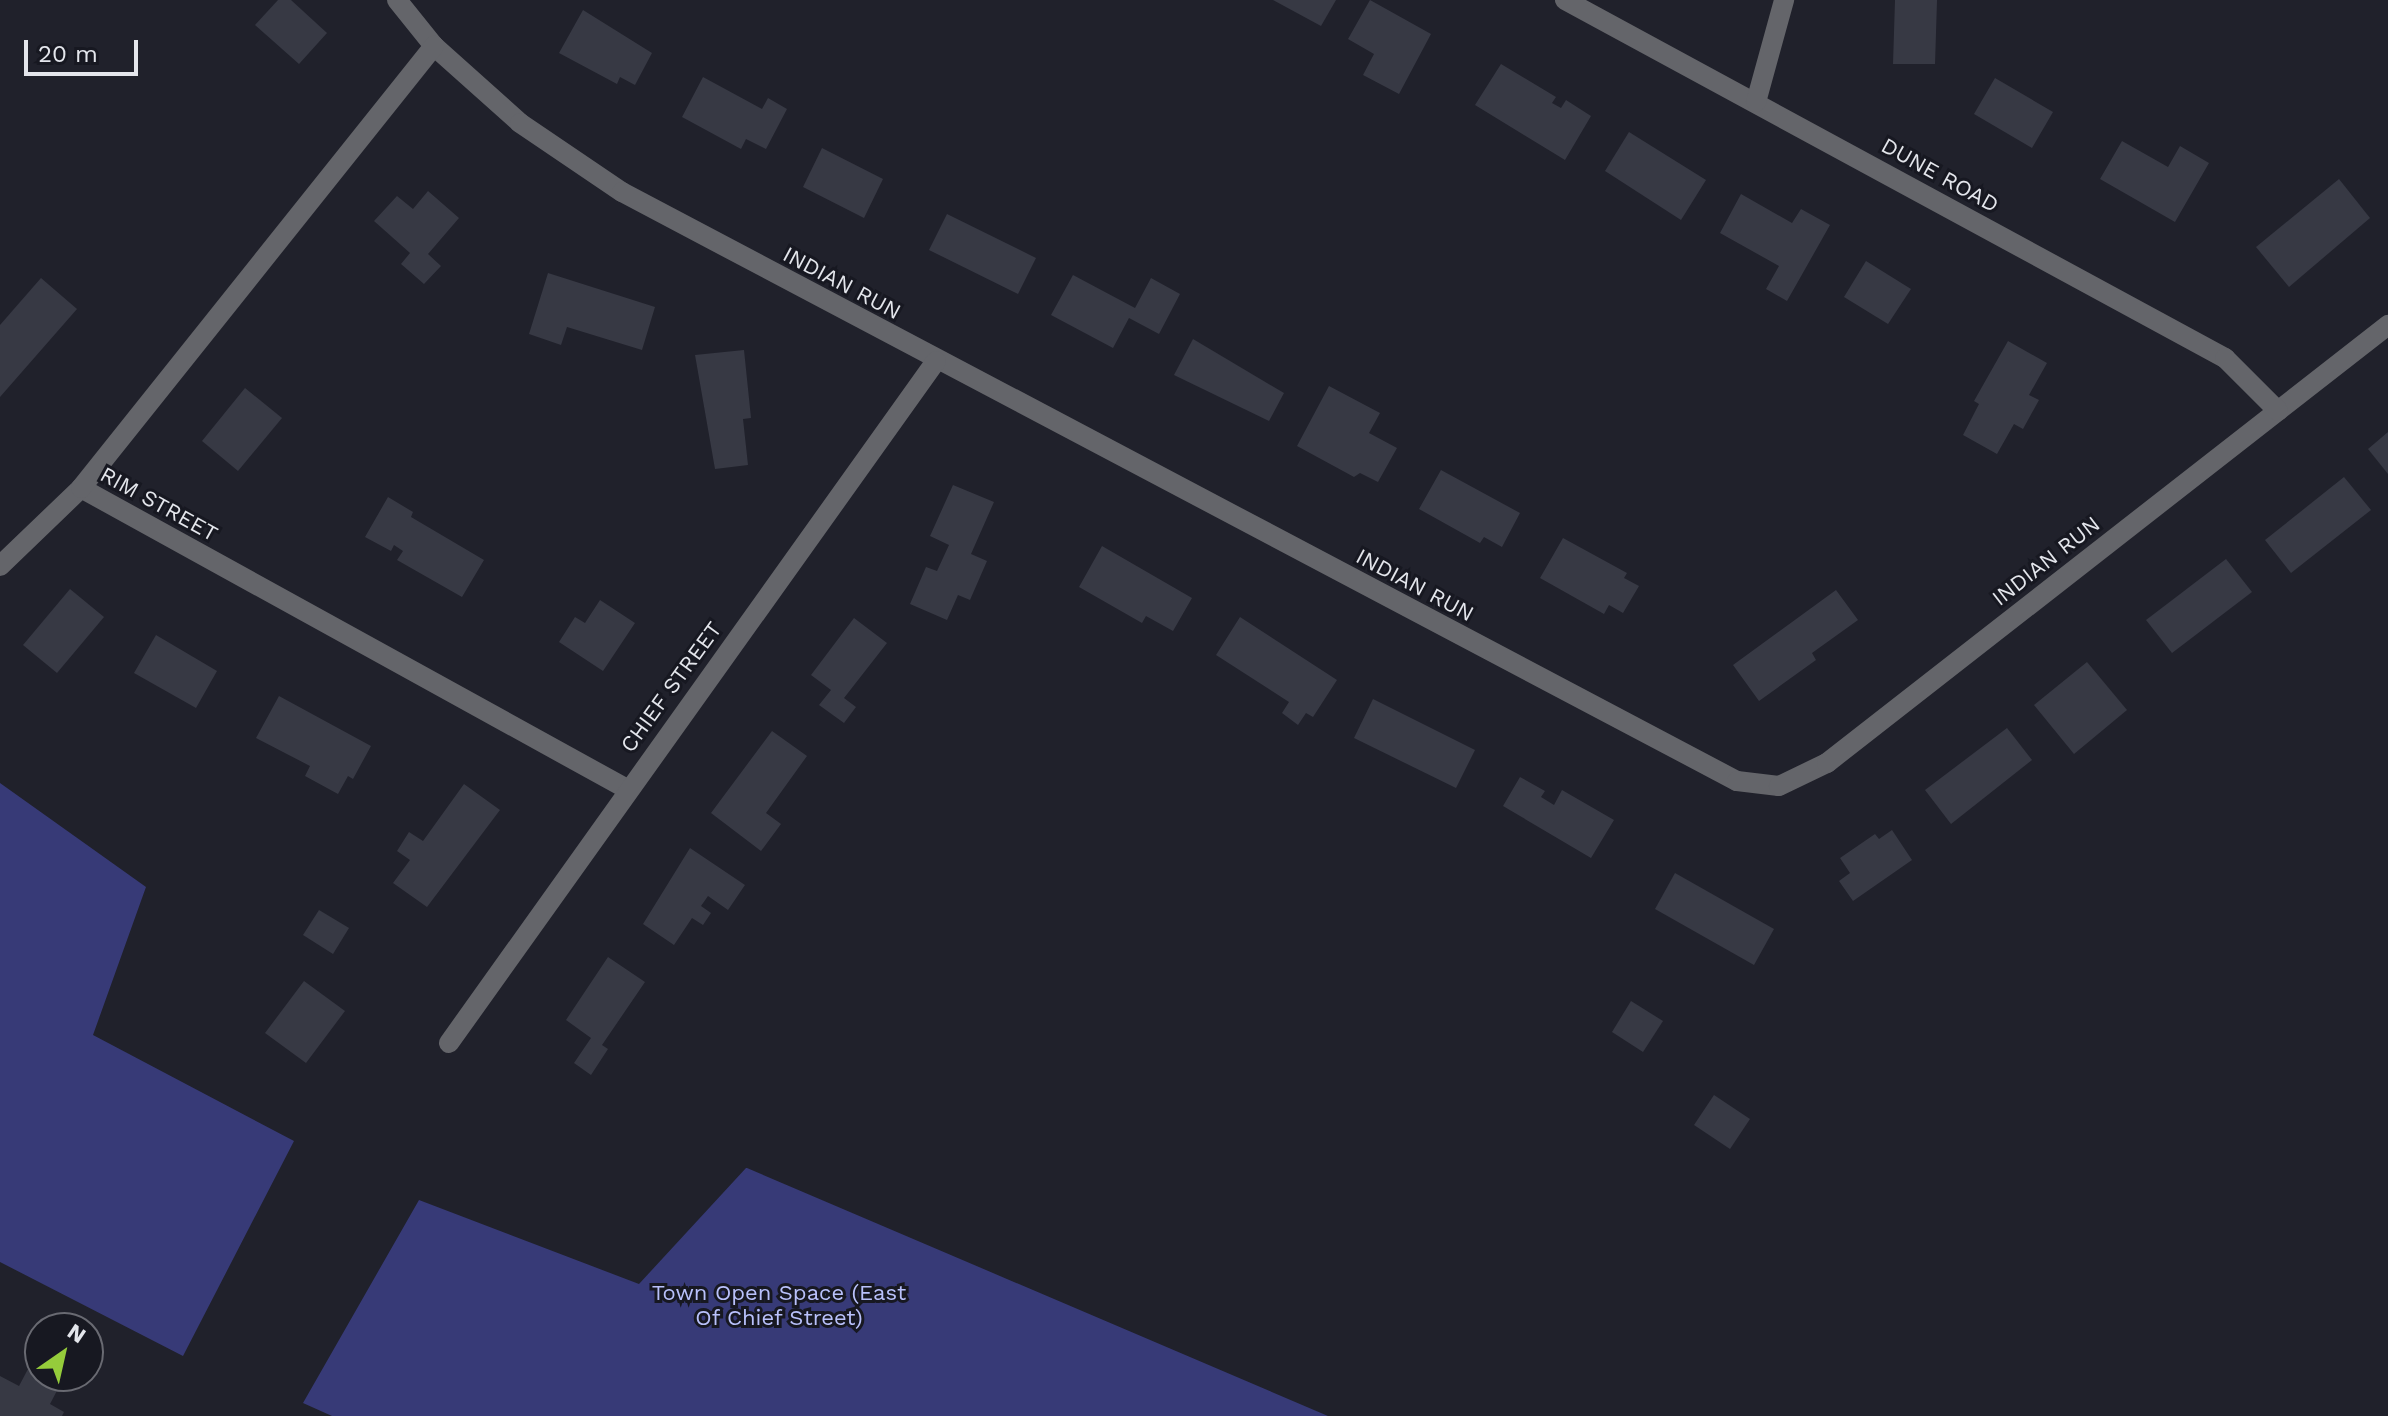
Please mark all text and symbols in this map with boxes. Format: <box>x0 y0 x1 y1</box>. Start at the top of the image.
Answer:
scale bar <box>28 24 142 74</box>
text: 20 m <box>38 40 98 68</box>
street label: DUNE ROAD <box>1877 132 2003 218</box>
street label: INDIAN RUN <box>779 241 905 325</box>
street label: RIM STREET <box>96 461 222 547</box>
street label: INDIAN RUN <box>1987 511 2105 611</box>
street label: INDIAN RUN <box>1352 543 1478 627</box>
street label: CHIEF STREET <box>615 616 727 758</box>
park label: Town Open Space (East Of Chief Street) <box>652 1279 906 1330</box>
north arrow <box>24 1312 104 1392</box>
text: N <box>63 1318 90 1348</box>

